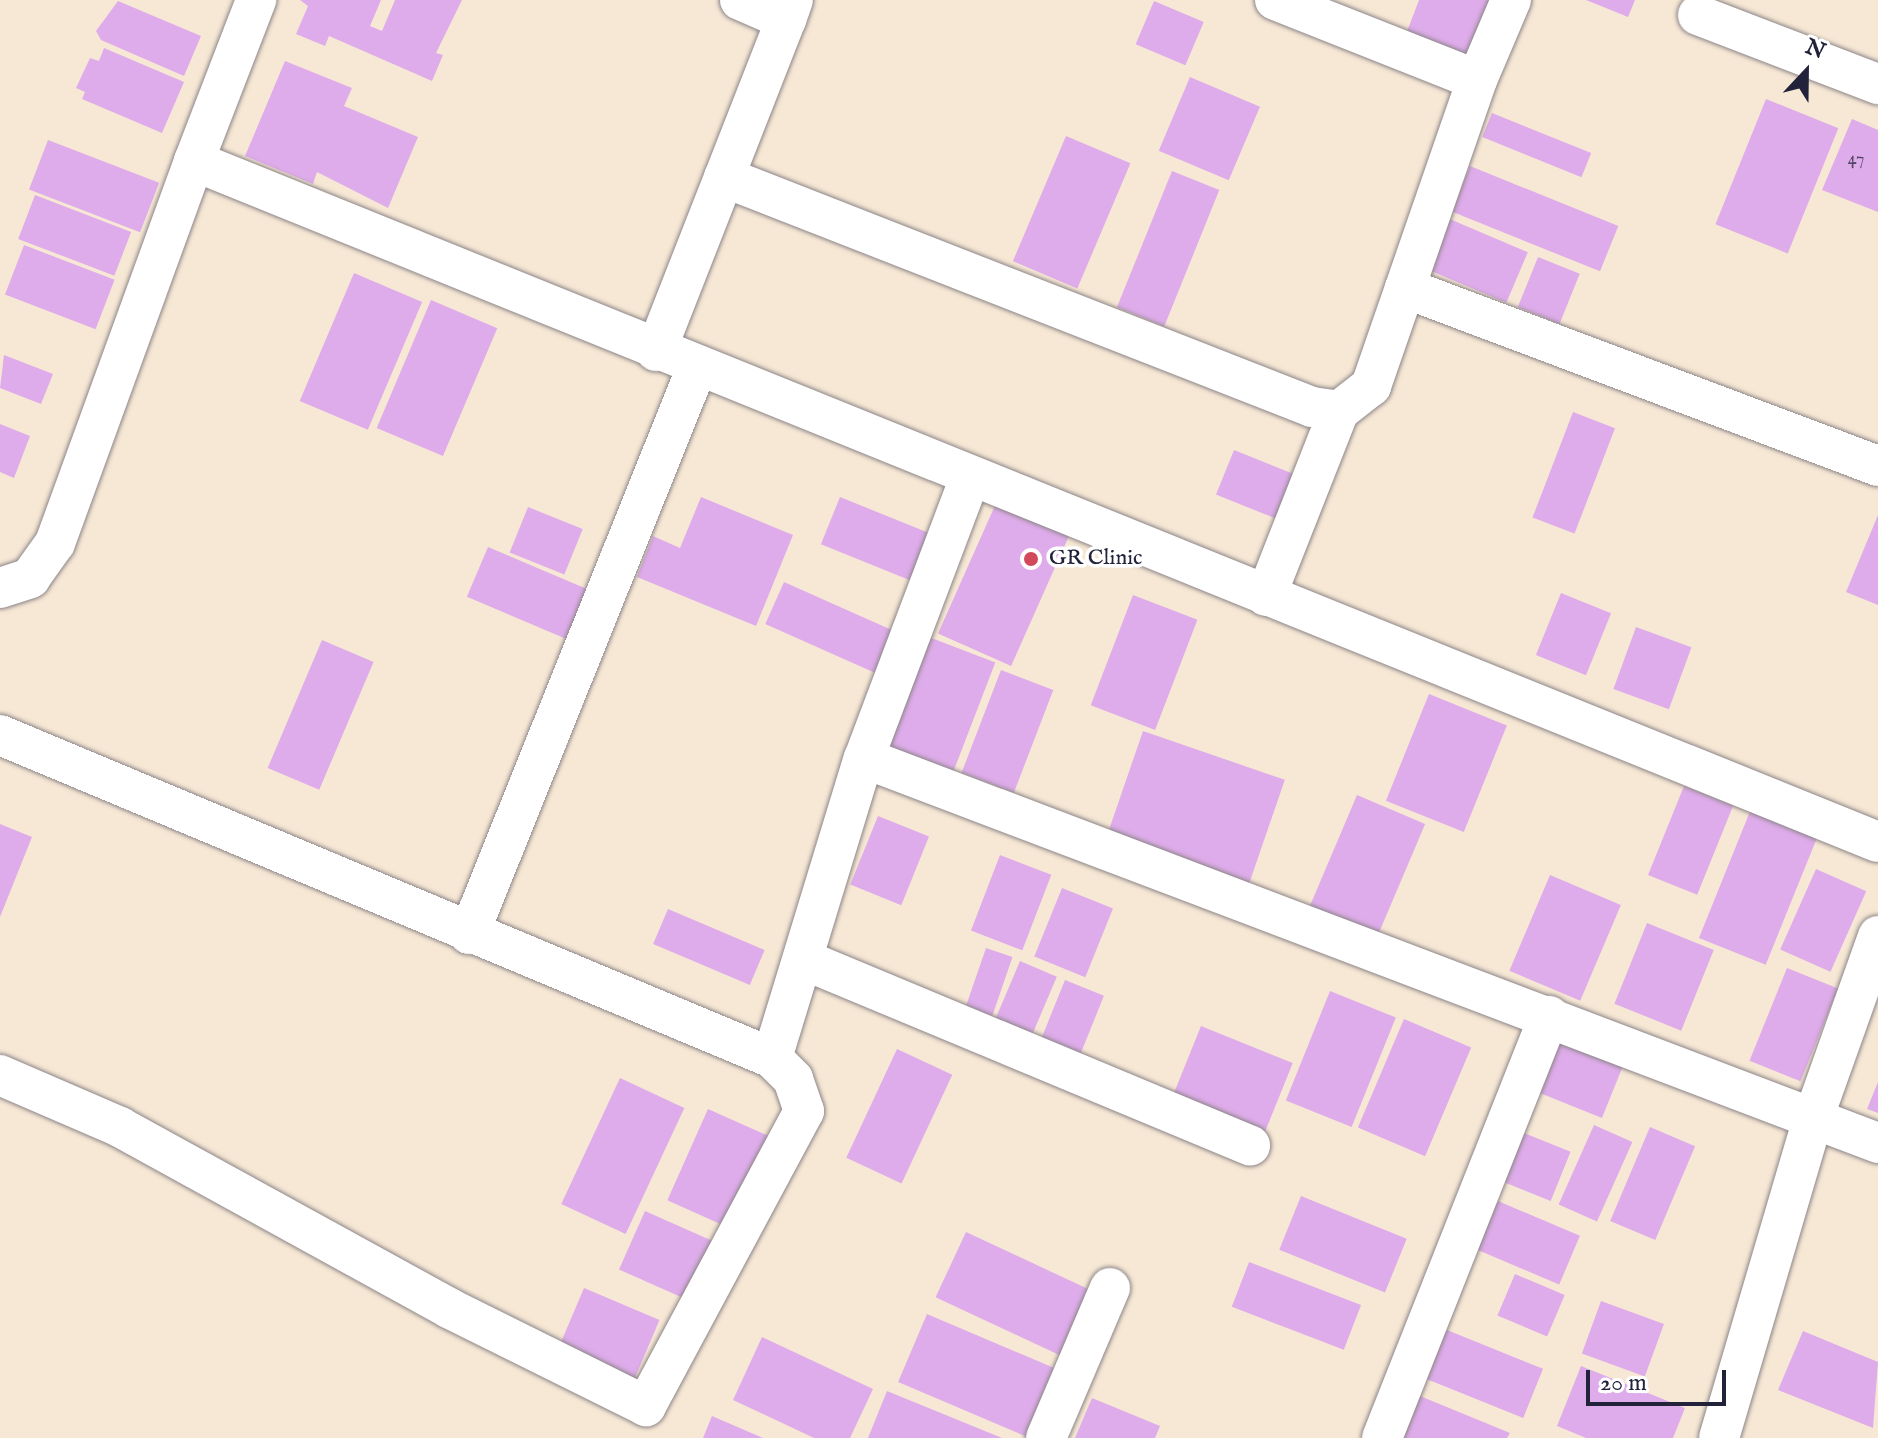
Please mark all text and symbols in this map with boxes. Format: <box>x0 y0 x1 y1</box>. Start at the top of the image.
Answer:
north arrow <box>1766 32 1846 112</box>
text: N <box>1801 33 1829 66</box>
house number: 47 <box>1848 149 1864 171</box>
place label: GR Clinic <box>1049 546 1142 572</box>
marker: GR Clinic <box>1020 548 1042 570</box>
scale bar <box>1590 1354 1730 1404</box>
text: 20 m <box>1600 1368 1647 1399</box>

